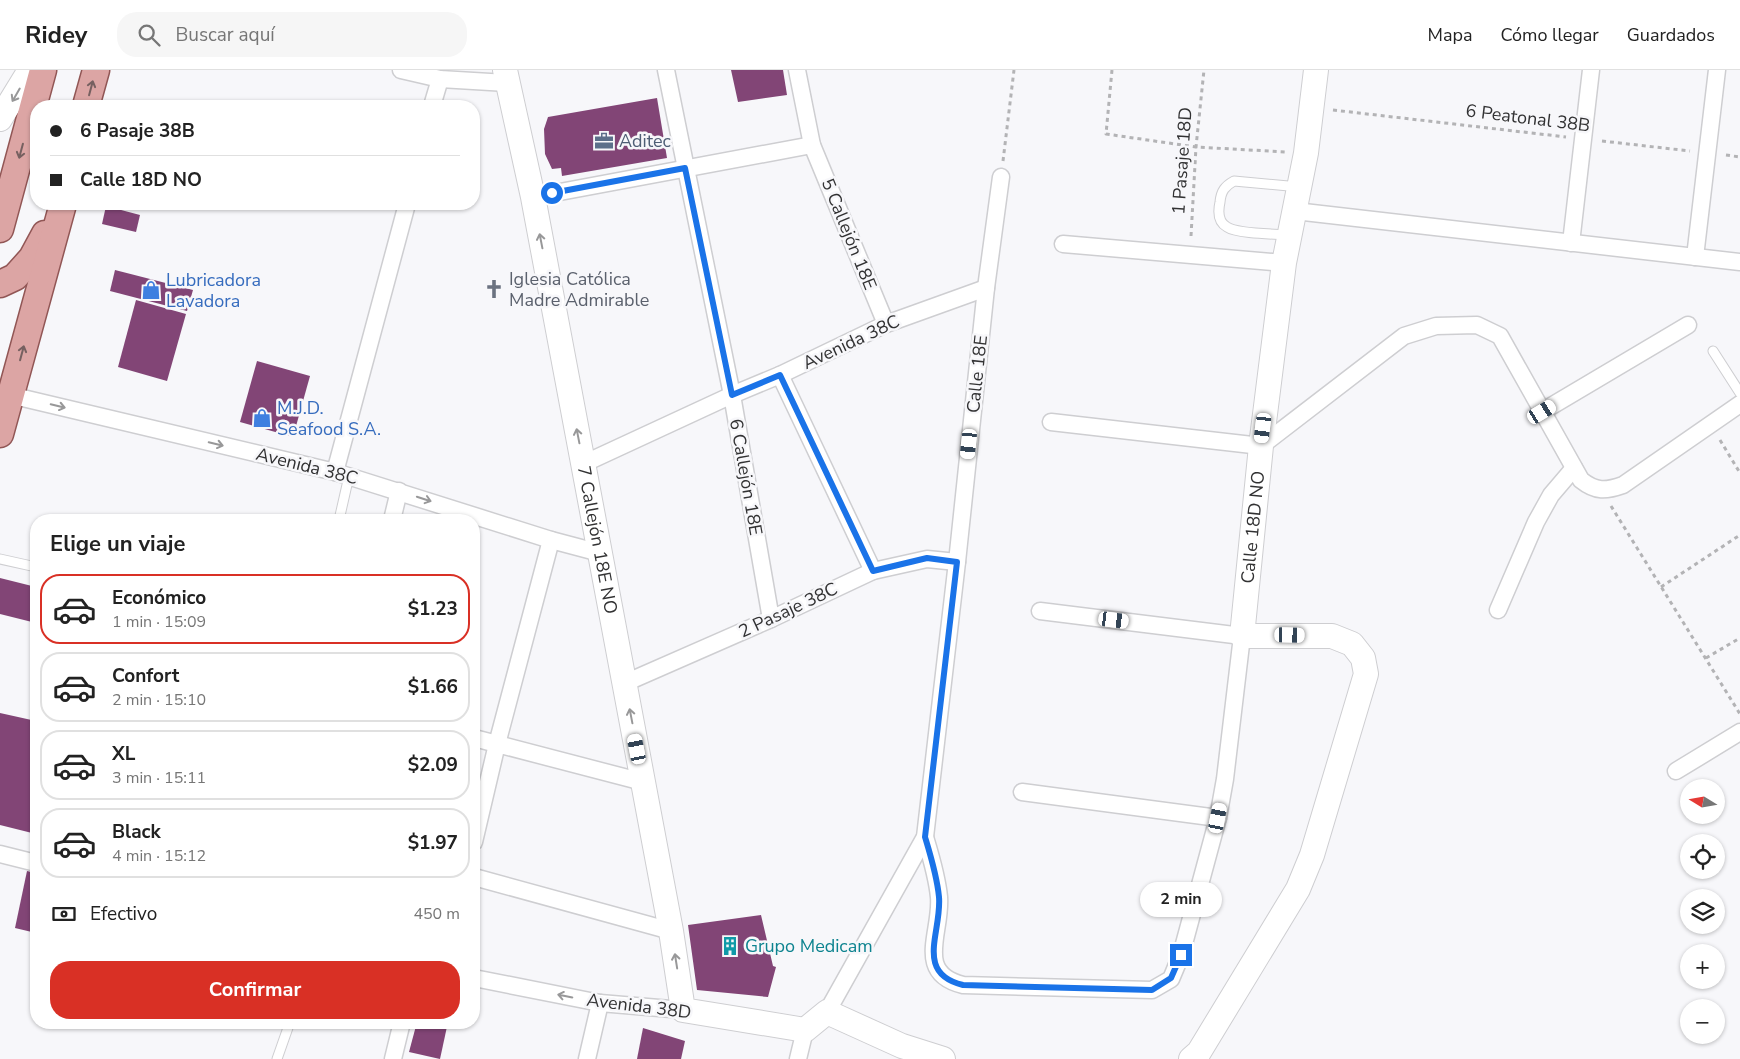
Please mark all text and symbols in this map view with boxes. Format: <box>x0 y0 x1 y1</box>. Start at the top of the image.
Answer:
search box <box>117 12 467 57</box>
text: Ridey <box>25 19 87 51</box>
icon: search <box>135 21 163 49</box>
text: Buscar aquí <box>175 22 275 48</box>
text: Mapa <box>1428 23 1473 47</box>
text: Cómo llegar <box>1501 23 1599 47</box>
text: Guardados <box>1627 23 1715 47</box>
one-way arrow <box>87 81 96 97</box>
one-way arrow <box>10 87 20 101</box>
street label: 6 Peatonal 38B <box>1464 98 1592 138</box>
street label: 1 Pasaje 18D <box>1166 107 1198 215</box>
text: 6 Pasaje 38B <box>80 118 195 144</box>
place label: Aditec <box>619 129 671 153</box>
office icon: Aditec <box>593 130 615 152</box>
one-way arrow <box>16 142 25 158</box>
text: Calle 18D NO <box>80 167 202 193</box>
street label: 5 Callejón 18E <box>816 175 882 293</box>
route start <box>541 182 563 204</box>
one-way arrow <box>536 234 546 250</box>
place label: Iglesia Católica Madre Admirable <box>509 267 649 312</box>
place label: Lubricadora Lavadora <box>166 268 261 313</box>
church icon: Iglesia Católica Madre Admirable <box>483 278 505 300</box>
shop icon: Lubricadora Lavadora <box>140 279 162 301</box>
street label: Avenida 38C <box>799 309 903 375</box>
street label: Calle 18E <box>961 334 993 414</box>
one-way arrow <box>17 346 27 362</box>
place label: M.J.D. Seafood S.A. <box>277 396 381 441</box>
car <box>1525 398 1558 426</box>
one-way arrow <box>49 402 65 411</box>
shop icon: M.J.D. Seafood S.A. <box>251 407 273 429</box>
car <box>1253 412 1272 444</box>
street label: 6 Callejón 18E <box>724 417 768 537</box>
one-way arrow <box>573 428 582 444</box>
car <box>959 428 978 460</box>
one-way arrow <box>208 440 224 449</box>
street label: Avenida 38C <box>254 442 360 490</box>
street label: 7 Callejón 18E NO <box>572 464 623 616</box>
street label: Calle 18D NO <box>1235 470 1270 585</box>
one-way arrow <box>415 495 431 505</box>
text: Elige un viaje <box>50 529 185 559</box>
street label: 2 Pasaje 38C <box>735 577 841 643</box>
text: Económico <box>112 585 206 611</box>
icon: car <box>52 587 97 632</box>
text: $1.23 <box>408 596 458 622</box>
text: 1 min · 15:09 <box>112 611 206 633</box>
car <box>1098 611 1129 629</box>
car <box>1274 627 1305 643</box>
text: Confort <box>112 663 179 689</box>
icon: car <box>52 665 97 710</box>
text: $1.66 <box>408 674 458 700</box>
text: 2 min · 15:10 <box>112 689 206 711</box>
one-way arrow <box>625 708 635 724</box>
car <box>626 733 647 765</box>
text: XL <box>112 741 135 767</box>
icon: car <box>52 743 97 788</box>
text: $2.09 <box>408 752 458 778</box>
text: 3 min · 15:11 <box>112 767 206 789</box>
north arrow <box>1680 779 1725 824</box>
map controls <box>1680 779 1725 1044</box>
car <box>1207 802 1228 834</box>
text: Black <box>112 819 161 845</box>
icon: car <box>52 821 97 866</box>
text: $1.97 <box>408 830 458 856</box>
button: locate <box>1680 834 1725 879</box>
text: 4 min · 15:12 <box>112 845 206 867</box>
callout: 2 min <box>1140 882 1222 918</box>
text: 2 min <box>1160 888 1202 910</box>
button: layers <box>1680 889 1725 934</box>
icon: cash <box>50 900 78 928</box>
text: Efectivo <box>90 901 157 927</box>
text: 450 m <box>413 903 460 925</box>
place label: Grupo Medicam <box>745 934 873 958</box>
building icon: Grupo Medicam <box>719 935 741 957</box>
route end <box>1170 944 1192 966</box>
button: + <box>1680 944 1725 989</box>
one-way arrow <box>670 954 680 970</box>
button: Confirmar <box>50 961 460 1019</box>
street label: Avenida 38D <box>585 988 693 1024</box>
one-way arrow <box>558 991 574 1000</box>
button: − <box>1680 999 1725 1044</box>

